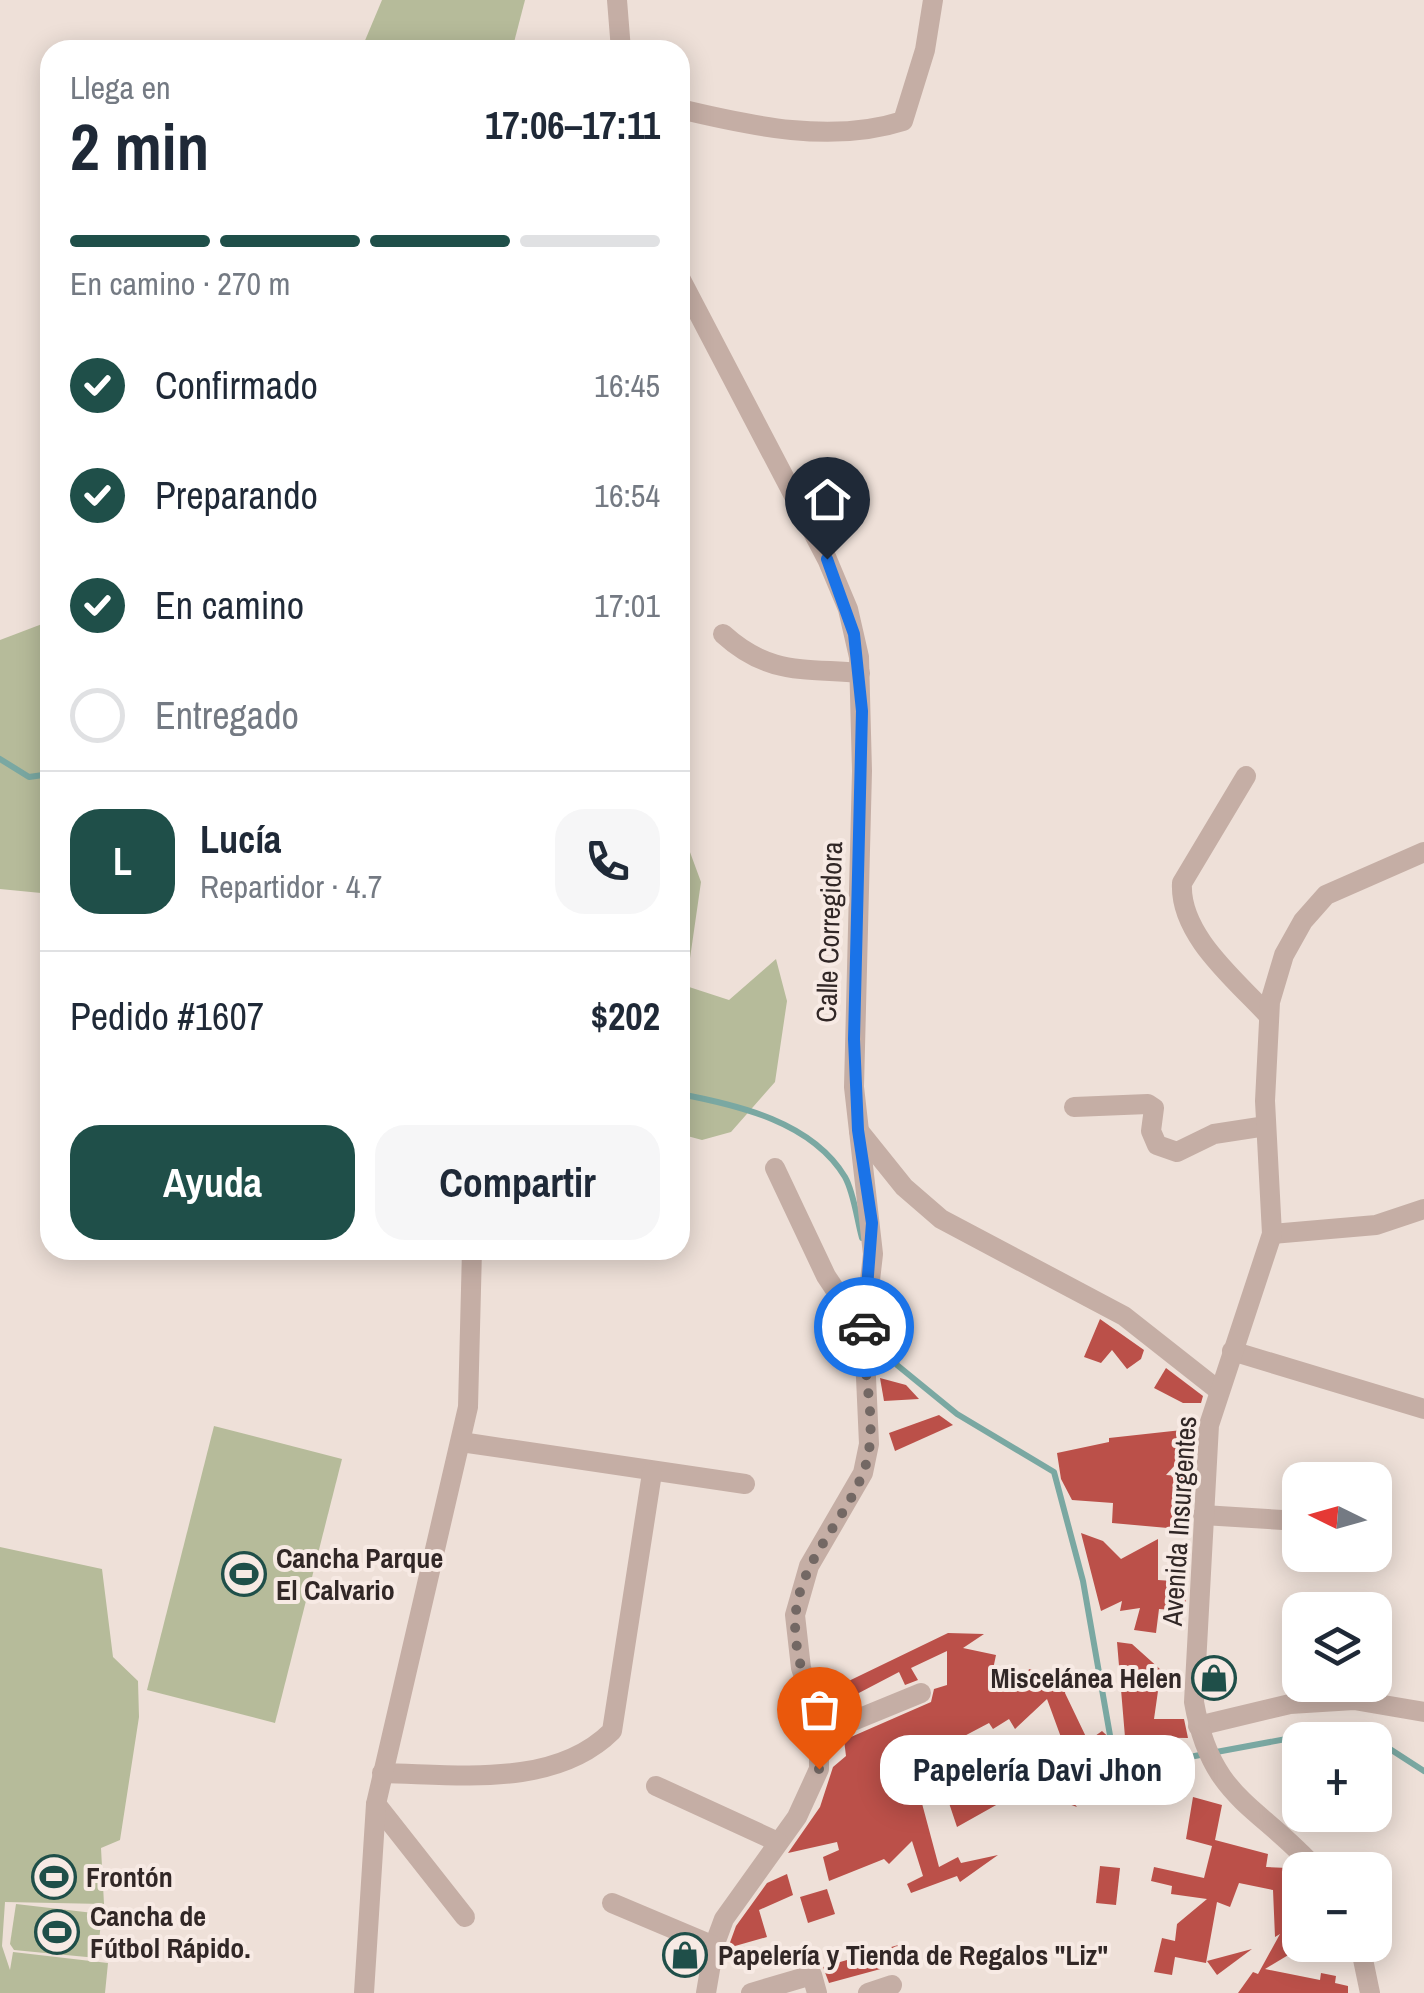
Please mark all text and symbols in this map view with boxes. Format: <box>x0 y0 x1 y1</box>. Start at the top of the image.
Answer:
text: Llega en <box>70 66 171 109</box>
text: 17:06–17:11 <box>485 100 660 151</box>
text: 2 min <box>70 103 209 190</box>
text: En camino · 270 m <box>70 262 290 305</box>
icon: check <box>70 358 125 413</box>
text: Confirmado <box>155 360 318 411</box>
text: 16:45 <box>594 364 660 407</box>
pin <box>785 457 870 560</box>
icon: check <box>70 468 125 523</box>
text: Preparando <box>155 470 318 521</box>
icon: home <box>800 472 855 527</box>
text: 16:54 <box>594 474 660 517</box>
icon: check <box>70 578 125 633</box>
text: En camino <box>155 580 304 631</box>
text: 17:01 <box>594 584 660 627</box>
text: Entregado <box>155 690 299 741</box>
button: phone <box>555 809 660 914</box>
text: Lucía <box>200 814 281 865</box>
text: L <box>113 836 132 887</box>
street label: Calle Corregidora <box>807 841 851 1023</box>
text: Repartidor · 4.7 <box>200 865 382 908</box>
text: Pedido #1607 <box>70 991 264 1042</box>
text: $202 <box>591 991 660 1042</box>
button: Ayuda <box>70 1125 355 1240</box>
button: Compartir <box>375 1125 660 1240</box>
courier <box>814 1277 914 1377</box>
icon: car <box>837 1300 892 1355</box>
street label: Avenida Insurgentes <box>1153 1415 1205 1628</box>
north arrow <box>1282 1462 1392 1572</box>
map controls <box>1282 1462 1392 1962</box>
place label: Cancha Parque El Calvario <box>276 1539 443 1609</box>
sports icon: Cancha Parque El Calvario <box>221 1551 267 1597</box>
button: layers <box>1282 1592 1392 1702</box>
shop icon: Miscelánea Helen <box>1191 1655 1237 1701</box>
place label: Miscelánea Helen <box>991 1659 1182 1697</box>
pin <box>777 1667 862 1770</box>
icon: bag <box>792 1682 847 1737</box>
button: + <box>1282 1722 1392 1832</box>
callout: Papelería Davi Jhon <box>879 1734 1194 1804</box>
text: Papelería Davi Jhon <box>913 1748 1162 1791</box>
button: − <box>1282 1852 1392 1962</box>
sports icon: Frontón <box>31 1854 77 1900</box>
place label: Frontón <box>86 1858 173 1896</box>
place label: Cancha de Fútbol Rápido. <box>90 1897 251 1967</box>
sports icon: Cancha de Fútbol Rápido. <box>34 1909 80 1955</box>
shop icon: Papelería y Tienda de Regalos "Liz" <box>662 1932 708 1978</box>
place label: Papelería y Tienda de Regalos "Liz" <box>718 1936 1108 1974</box>

